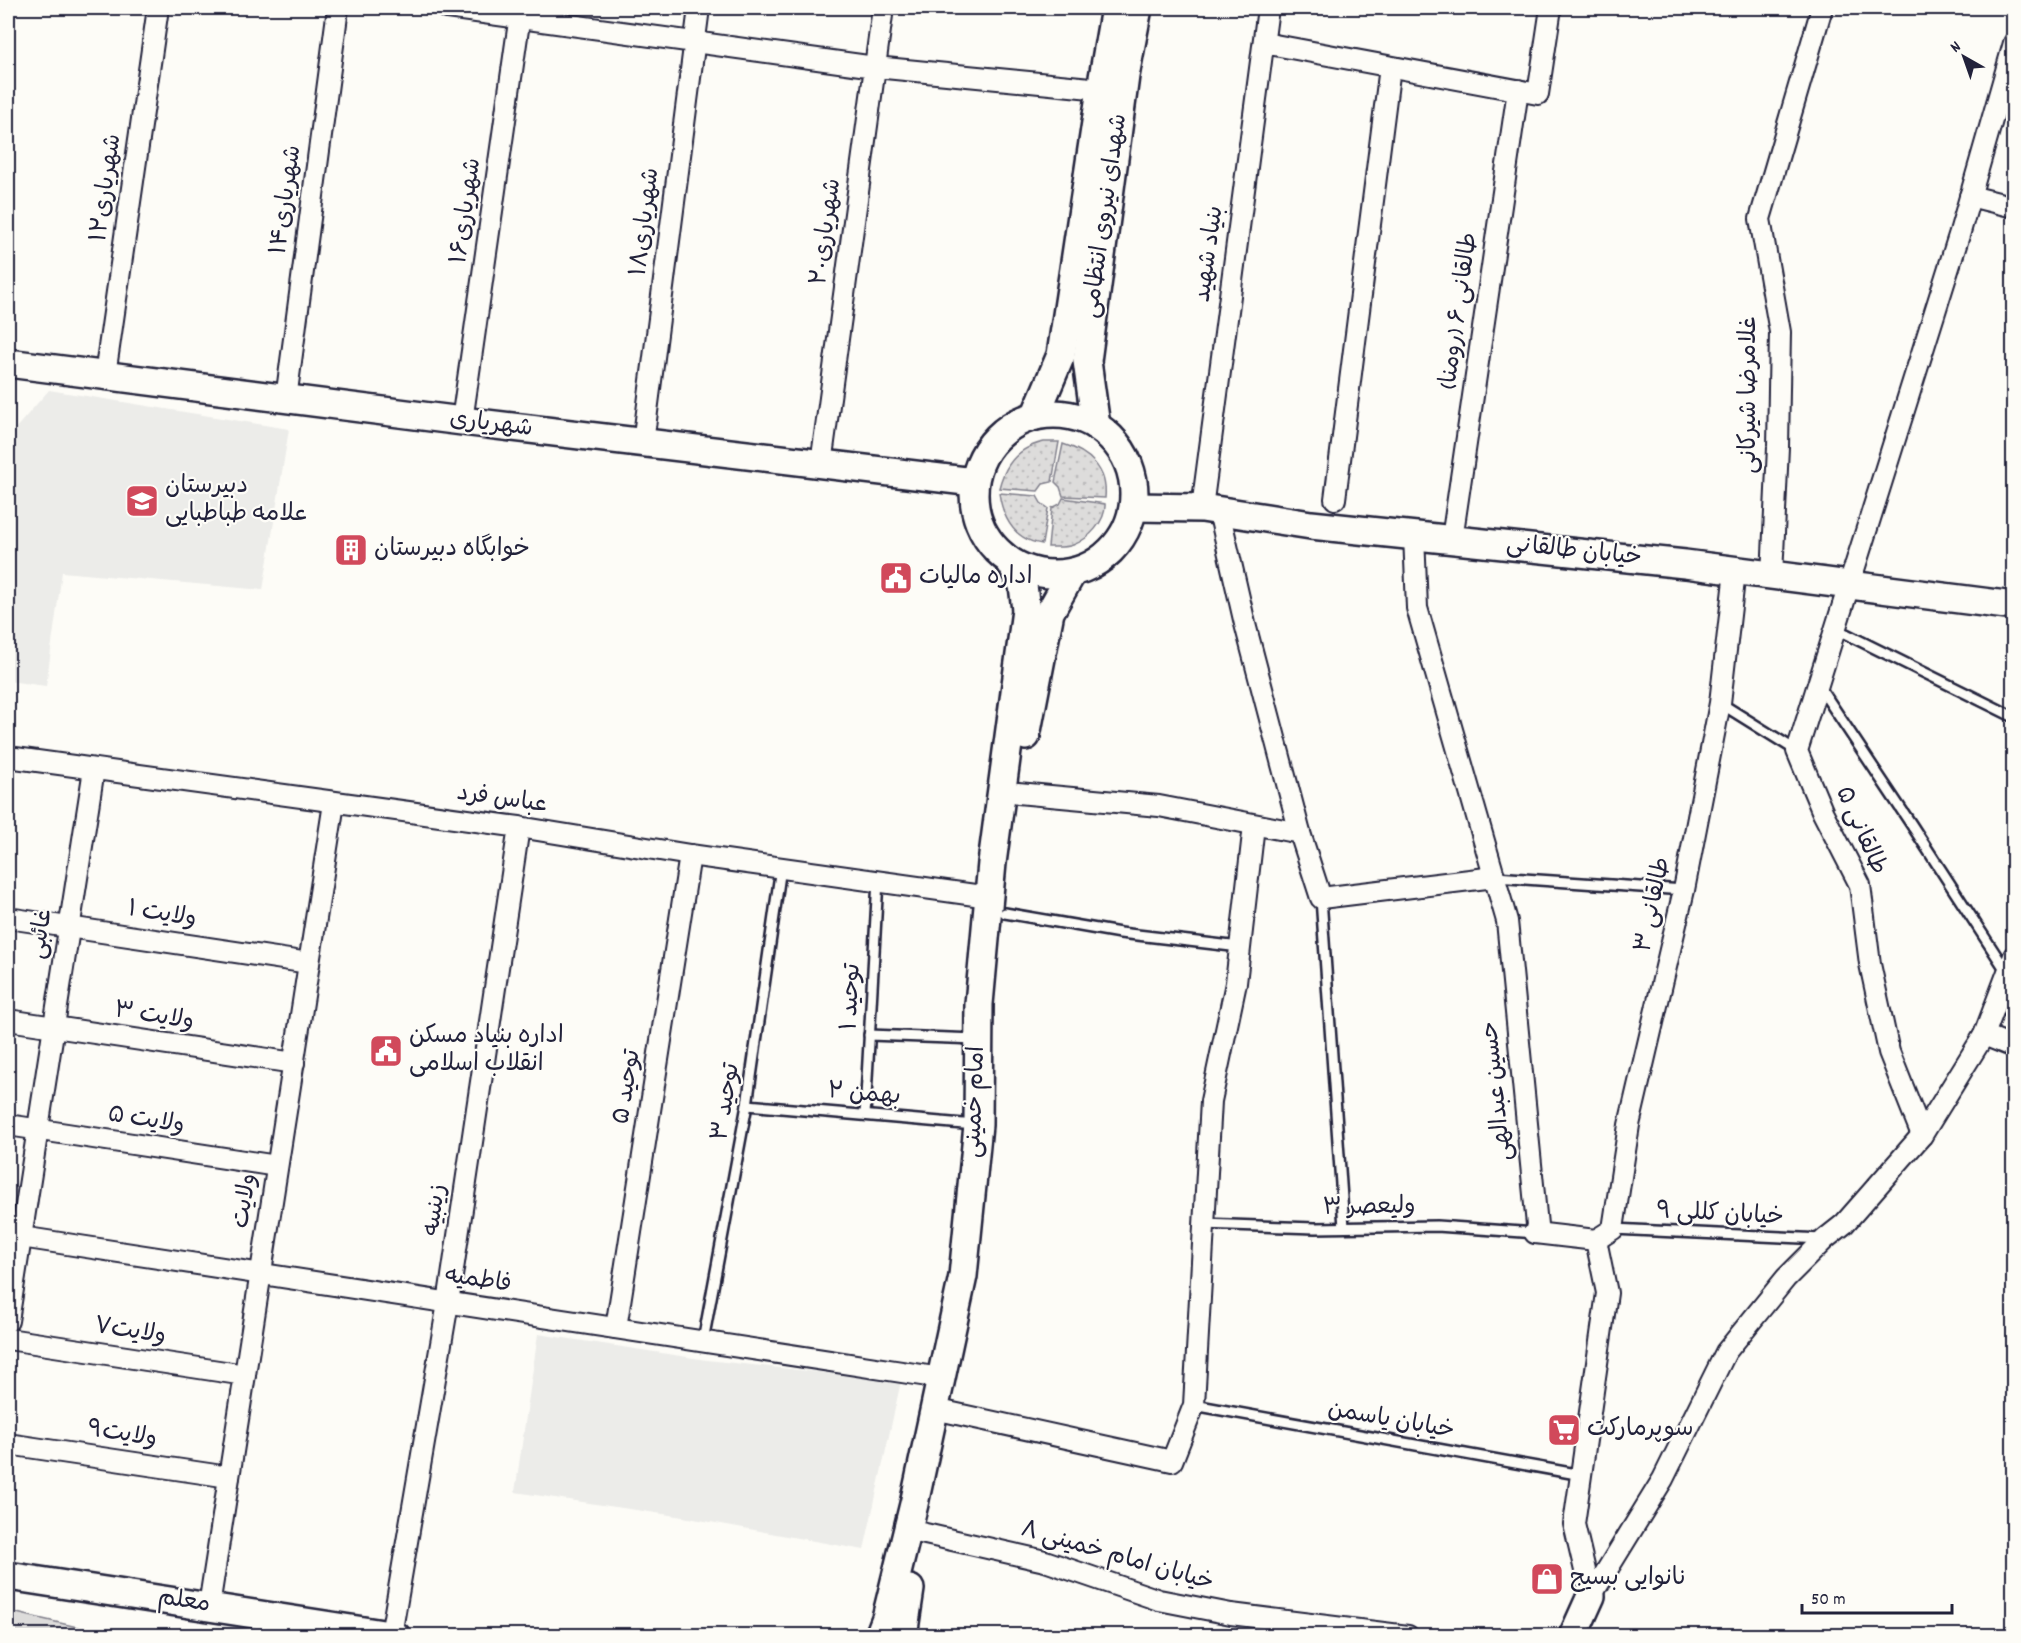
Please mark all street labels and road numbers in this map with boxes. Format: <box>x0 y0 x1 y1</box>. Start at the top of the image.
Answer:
street label: شهدای نیروی انتظامی <box>1075 112 1137 320</box>
street label: شهریاری۱۲ <box>83 132 131 244</box>
street label: شهریاری۱۴ <box>262 143 312 257</box>
street label: شهریاری۱۶ <box>443 156 491 266</box>
street label: شهریاری۱۸ <box>622 166 670 278</box>
street label: شهریاری۲۰ <box>803 176 851 288</box>
street label: بنیاد شهید <box>1186 204 1234 304</box>
street label: طالقانی ۶ (رومنا) <box>1432 231 1488 391</box>
street label: غلامرضا شیرکانی <box>1733 316 1767 474</box>
street label: شهریاری <box>447 403 535 447</box>
street label: خیابان طالقانی <box>1505 528 1643 576</box>
street label: عباس فرد <box>455 777 549 823</box>
street label: طالقانی ۵ <box>1825 781 1895 881</box>
street label: طالقانی ۳ <box>1627 854 1681 956</box>
street label: ولایت ۱ <box>125 893 199 937</box>
street label: غائبی <box>21 906 63 962</box>
street label: توحید ۱ <box>833 961 871 1032</box>
street label: ولایت ۳ <box>112 994 196 1040</box>
street label: حسین عبدالهی <box>1474 1019 1522 1163</box>
street label: امام خمینی <box>957 1045 995 1159</box>
street label: توحید ۵ <box>605 1046 651 1127</box>
street label: توحید ۳ <box>704 1060 750 1143</box>
street label: بهمن ۲ <box>826 1075 902 1115</box>
street label: ولایت ۵ <box>105 1098 187 1144</box>
street label: ولایت <box>225 1171 267 1231</box>
street label: زینبیه <box>416 1182 456 1238</box>
street label: ولیعصر ۳ <box>1322 1190 1416 1226</box>
street label: خیابان کللی ۹ <box>1655 1195 1785 1235</box>
street label: فاطمیه <box>442 1259 514 1303</box>
street label: ولایت۷ <box>92 1310 168 1354</box>
street label: خیابان یاسمن <box>1325 1393 1457 1449</box>
street label: ولایت۹ <box>85 1413 159 1457</box>
street label: خیابان امام خمینی ۸ <box>1017 1513 1217 1601</box>
street label: معلم <box>155 1581 213 1623</box>

